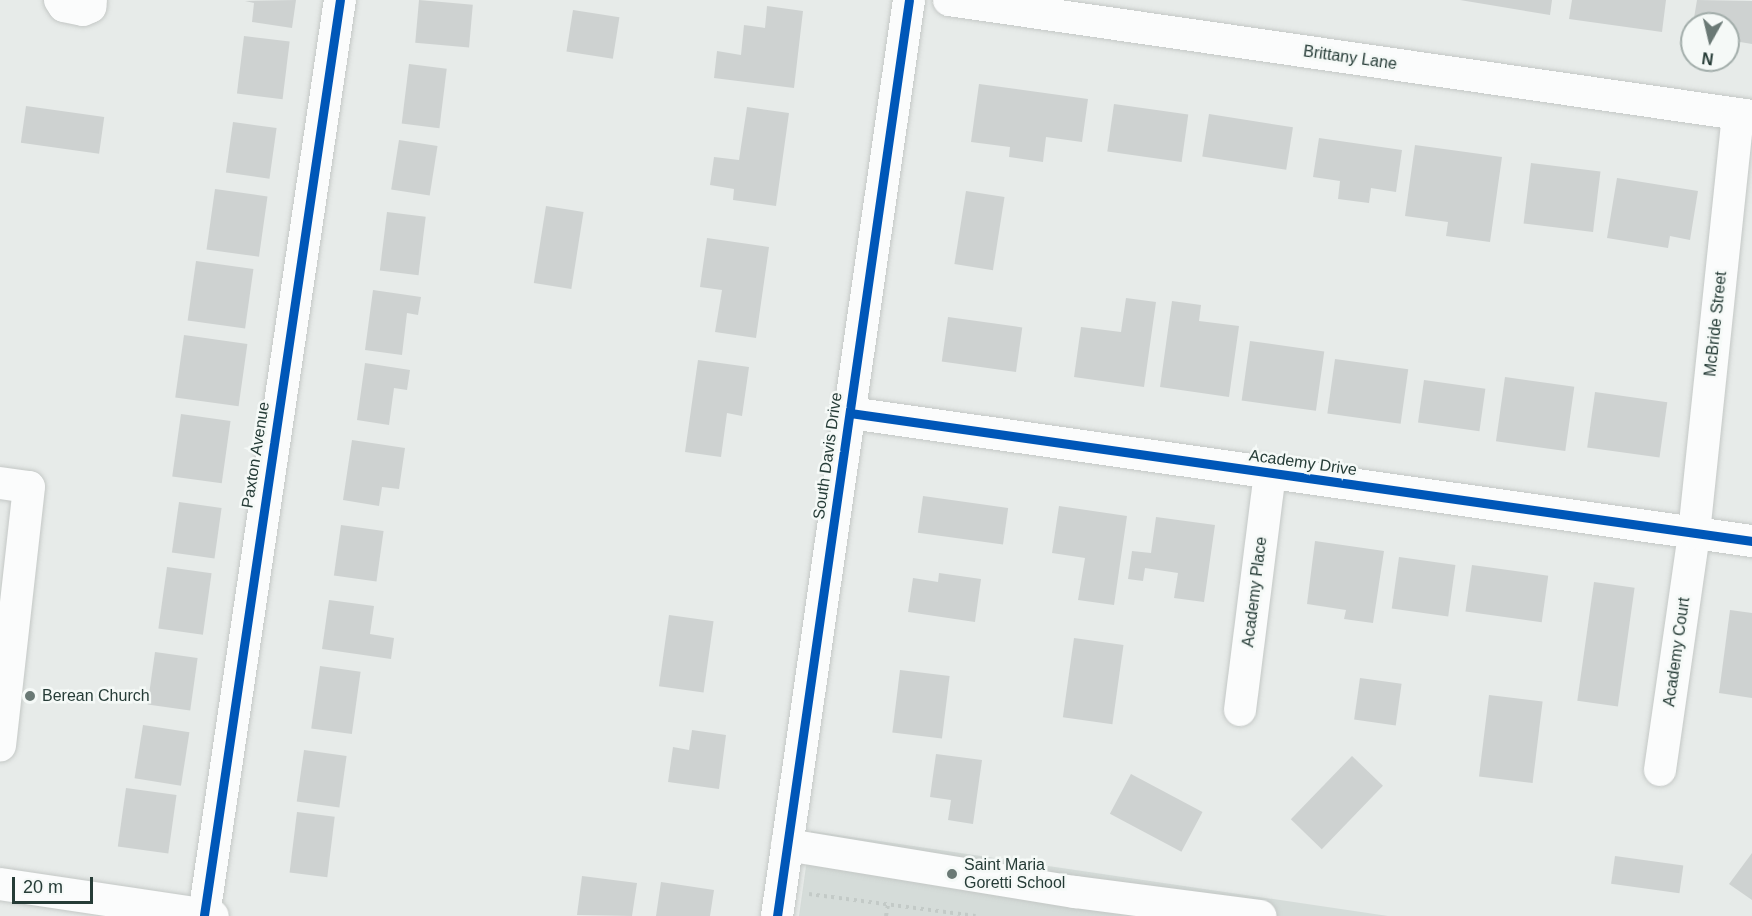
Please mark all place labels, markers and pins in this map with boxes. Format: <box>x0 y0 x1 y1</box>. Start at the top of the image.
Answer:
place label: Berean Church <box>42 686 150 706</box>
marker: Berean Church <box>23 689 37 703</box>
place label: Saint Maria Goretti School <box>964 855 1065 893</box>
marker: Saint Maria Goretti School <box>945 867 959 881</box>

